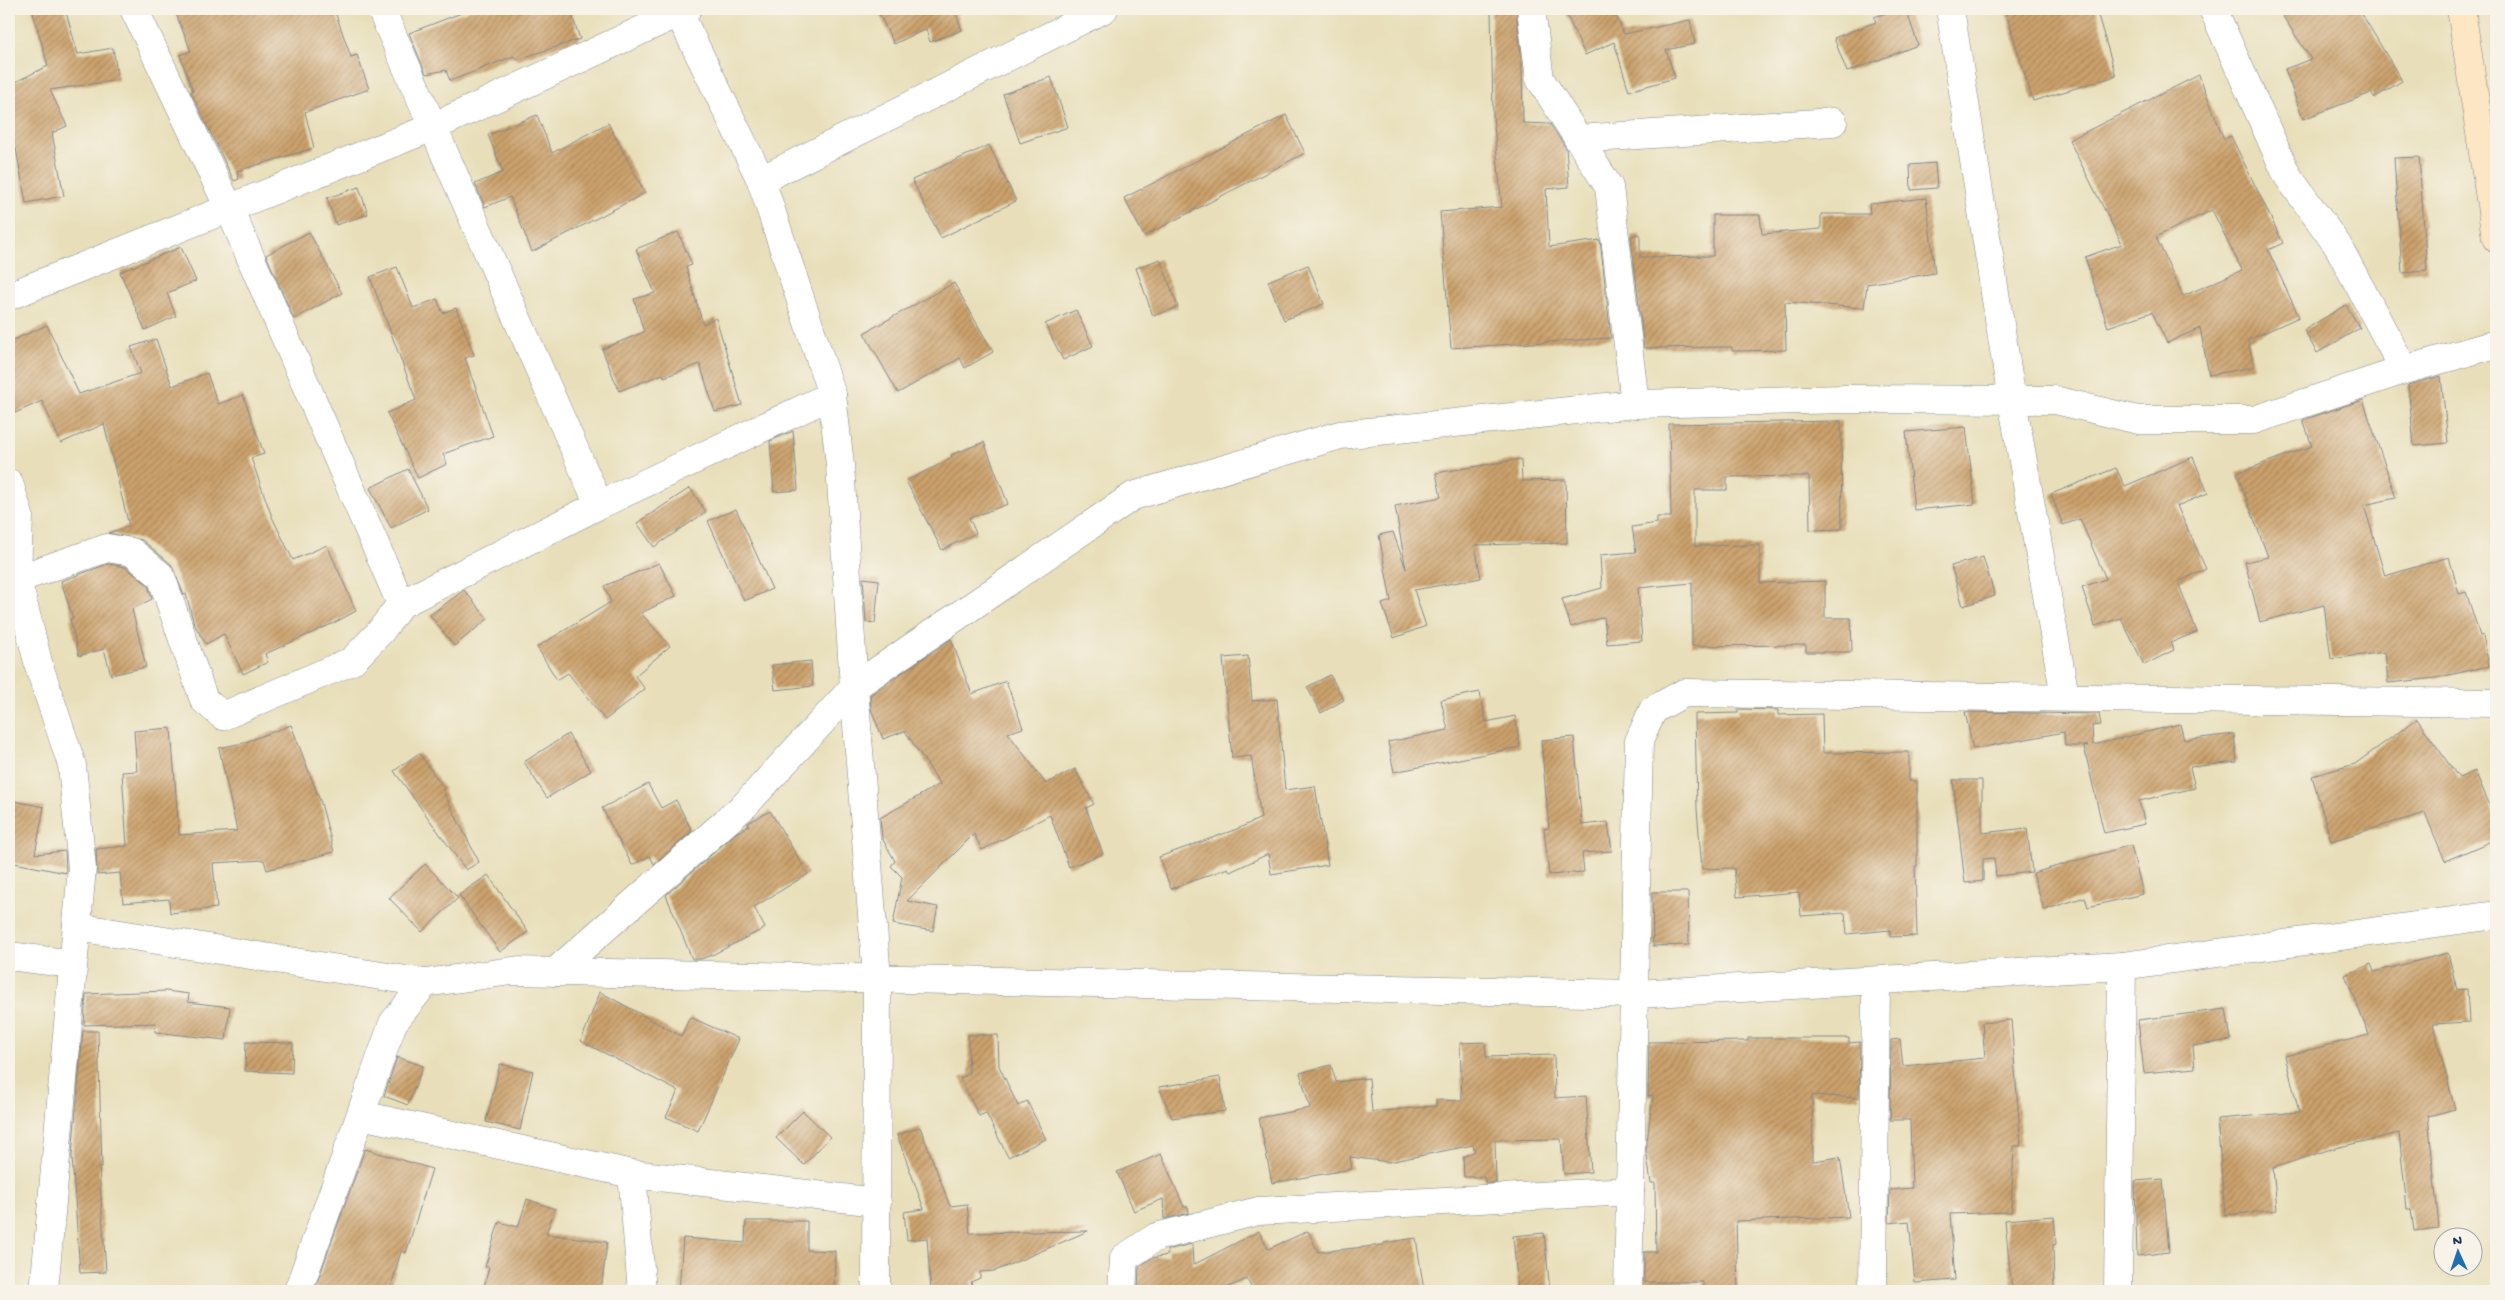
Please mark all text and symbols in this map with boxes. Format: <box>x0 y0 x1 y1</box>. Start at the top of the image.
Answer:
north arrow <box>2432 1228 2482 1278</box>
text: N <box>2452 1233 2462 1250</box>

